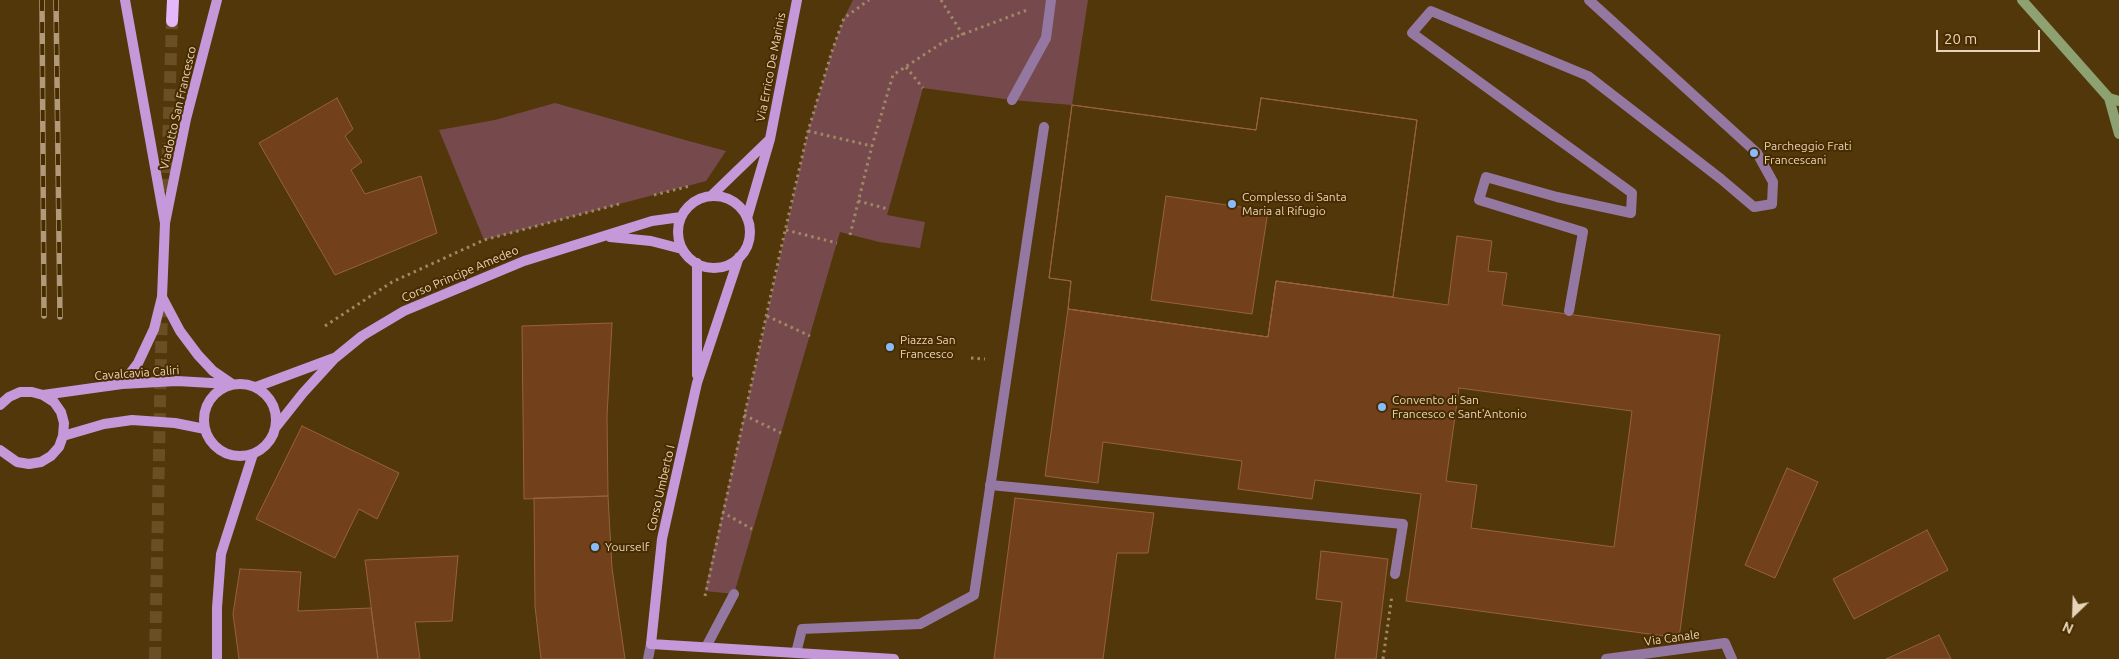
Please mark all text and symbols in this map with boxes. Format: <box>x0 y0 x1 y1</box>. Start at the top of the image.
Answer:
street label: Via Errico De Marinis <box>753 11 789 123</box>
scale bar <box>1939 20 2043 52</box>
text: 20 m <box>1944 30 1977 47</box>
street label: Viadotto San Francesco <box>157 45 199 171</box>
place label: Parcheggio Frati Francescani <box>1764 139 1852 167</box>
marker: Parcheggio Frati Francescani <box>1748 147 1760 159</box>
place label: Complesso di Santa Maria al Rifugio <box>1242 190 1347 218</box>
marker: Complesso di Santa Maria al Rifugio <box>1226 198 1238 210</box>
street label: Corso Principe Amedeo <box>399 243 521 305</box>
place label: Piazza San Francesco <box>900 333 956 361</box>
marker: Piazza San Francesco <box>884 341 896 353</box>
street label: Cavalcavia Caliri <box>94 363 180 383</box>
place label: Convento di San Francesco e Sant'Antonio <box>1392 393 1527 421</box>
marker: Convento di San Francesco e Sant'Antonio <box>1376 401 1388 413</box>
street label: Corso Umberto I <box>644 443 678 533</box>
place label: Yourself <box>605 540 649 554</box>
marker: Yourself <box>589 541 601 553</box>
north arrow <box>2049 589 2099 639</box>
text: N <box>2060 618 2076 637</box>
street label: Via Canale <box>1643 627 1701 649</box>

